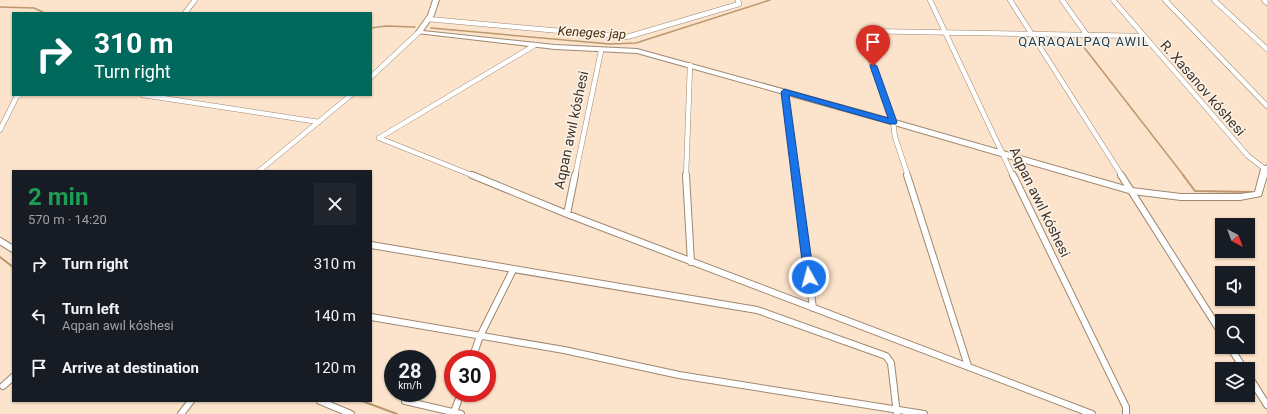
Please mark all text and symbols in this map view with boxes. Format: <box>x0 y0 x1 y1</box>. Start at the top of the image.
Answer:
water label: Keneges jap <box>557 23 627 42</box>
pin <box>856 25 890 66</box>
text: 310 m <box>94 27 173 60</box>
icon: right <box>28 28 80 80</box>
icon: arrive <box>862 31 884 53</box>
district label: QARAQALPAQ AWIL <box>1018 34 1150 49</box>
street label: R. Xasanov kóshesi <box>1157 37 1249 139</box>
text: Turn right <box>94 61 171 82</box>
street label: Aqpan awıl kóshesi <box>551 69 591 191</box>
street label: Aqpan awıl kóshesi <box>1006 144 1074 260</box>
text: 2 min <box>28 183 88 211</box>
button: close <box>314 183 356 225</box>
text: 570 m · 14:20 <box>28 212 107 227</box>
north arrow <box>1215 218 1255 258</box>
map controls <box>1215 218 1255 402</box>
icon: right <box>28 253 50 275</box>
text: Turn right <box>62 255 128 273</box>
text: 310 m <box>314 255 356 273</box>
position arrow <box>788 256 830 298</box>
button: sound <box>1215 266 1255 306</box>
text: Turn left <box>62 300 119 318</box>
icon: left <box>28 305 50 327</box>
text: 140 m <box>314 307 356 325</box>
button: search <box>1215 314 1255 354</box>
text: Aqpan awıl kóshesi <box>62 318 174 333</box>
speed limit sign: 30 <box>444 350 496 402</box>
icon: arrive <box>28 357 50 379</box>
text: Arrive at destination <box>62 359 199 377</box>
text: 120 m <box>314 359 356 377</box>
text: 28 <box>399 359 421 383</box>
button: layers <box>1215 362 1255 402</box>
text: km/h <box>398 380 422 391</box>

